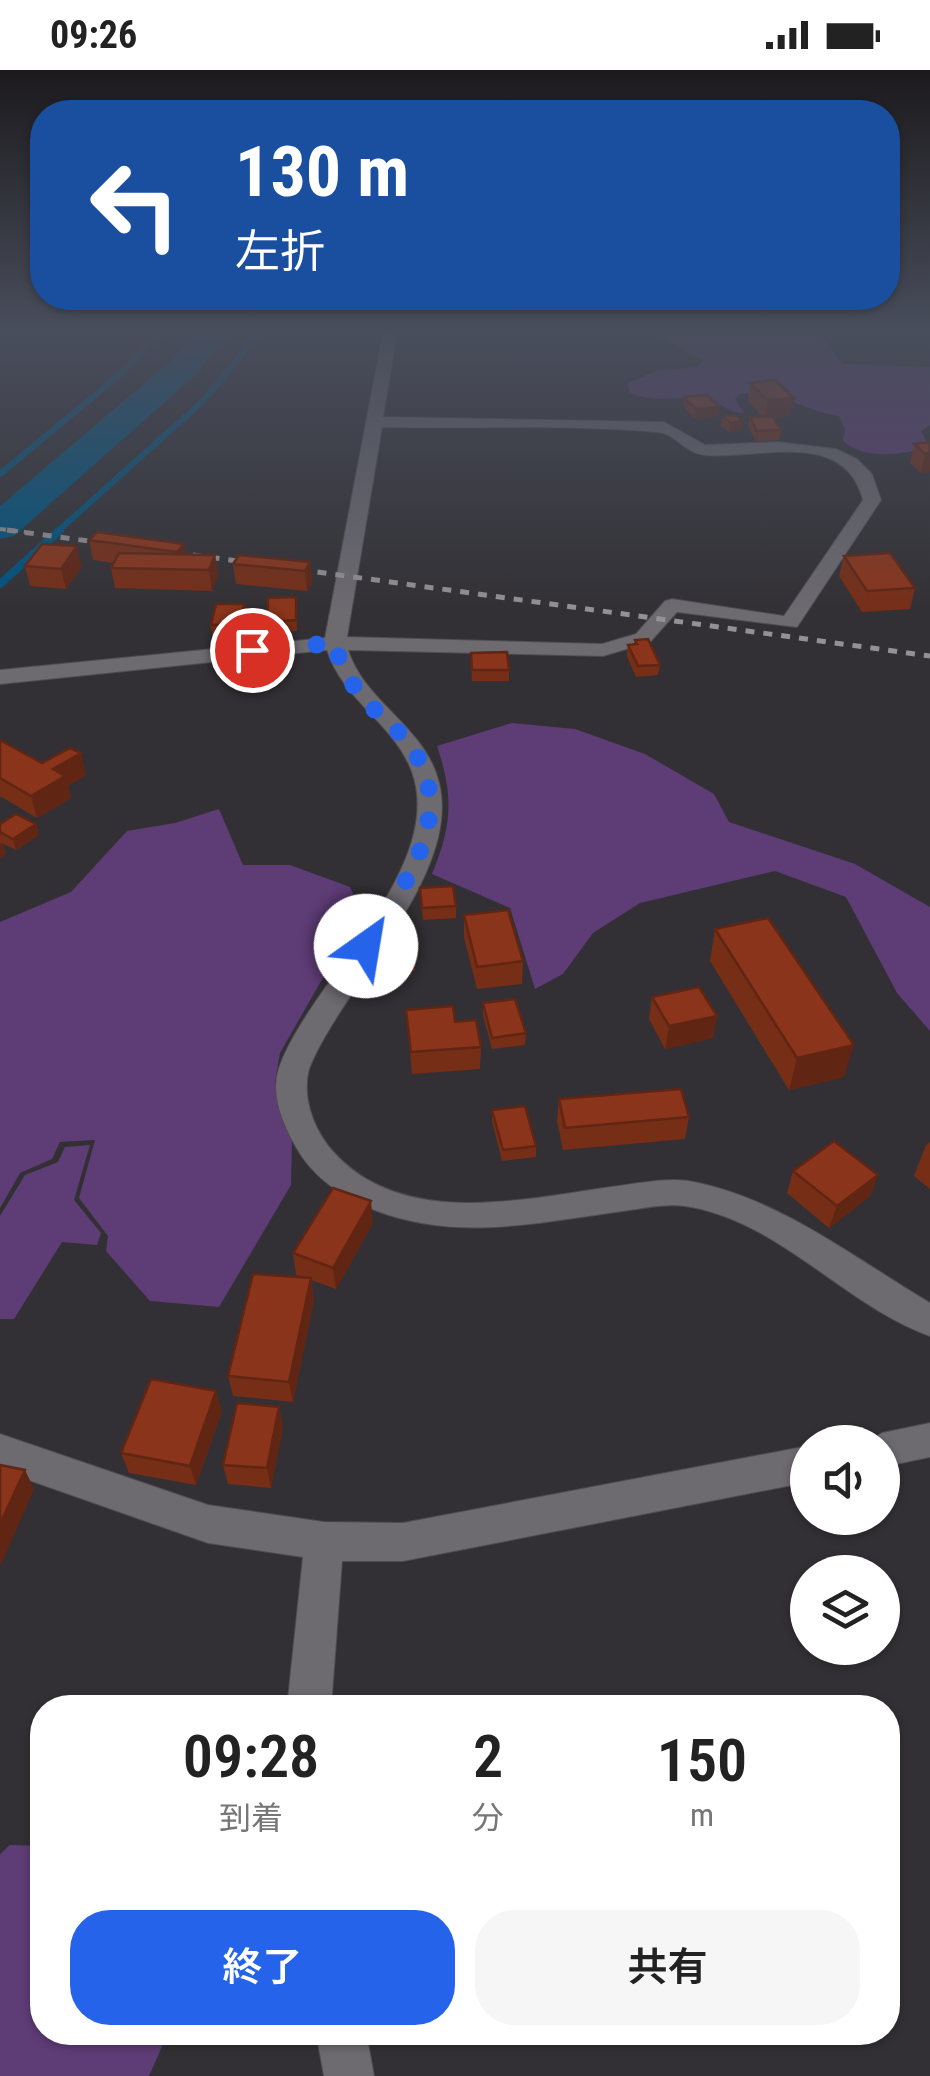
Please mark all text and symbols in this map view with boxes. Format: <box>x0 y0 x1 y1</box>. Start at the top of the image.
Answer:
text: 09:26 <box>50 13 137 57</box>
text: 130 m <box>235 131 409 213</box>
icon: left <box>70 140 200 270</box>
text: 左折 <box>235 225 325 278</box>
pin <box>210 608 295 693</box>
icon: arrive <box>225 623 280 678</box>
position arrow <box>314 894 418 998</box>
map controls <box>790 1425 900 1665</box>
button: sound <box>790 1425 900 1535</box>
button: layers <box>790 1555 900 1665</box>
text: 09:28 <box>183 1721 319 1792</box>
text: 2 <box>473 1721 503 1792</box>
text: 150 <box>657 1725 747 1796</box>
text: m <box>690 1796 714 1834</box>
text: 到着 <box>219 1799 283 1837</box>
text: 分 <box>472 1799 504 1837</box>
button: 終了 <box>70 1910 455 2025</box>
button: 共有 <box>475 1910 860 2025</box>

